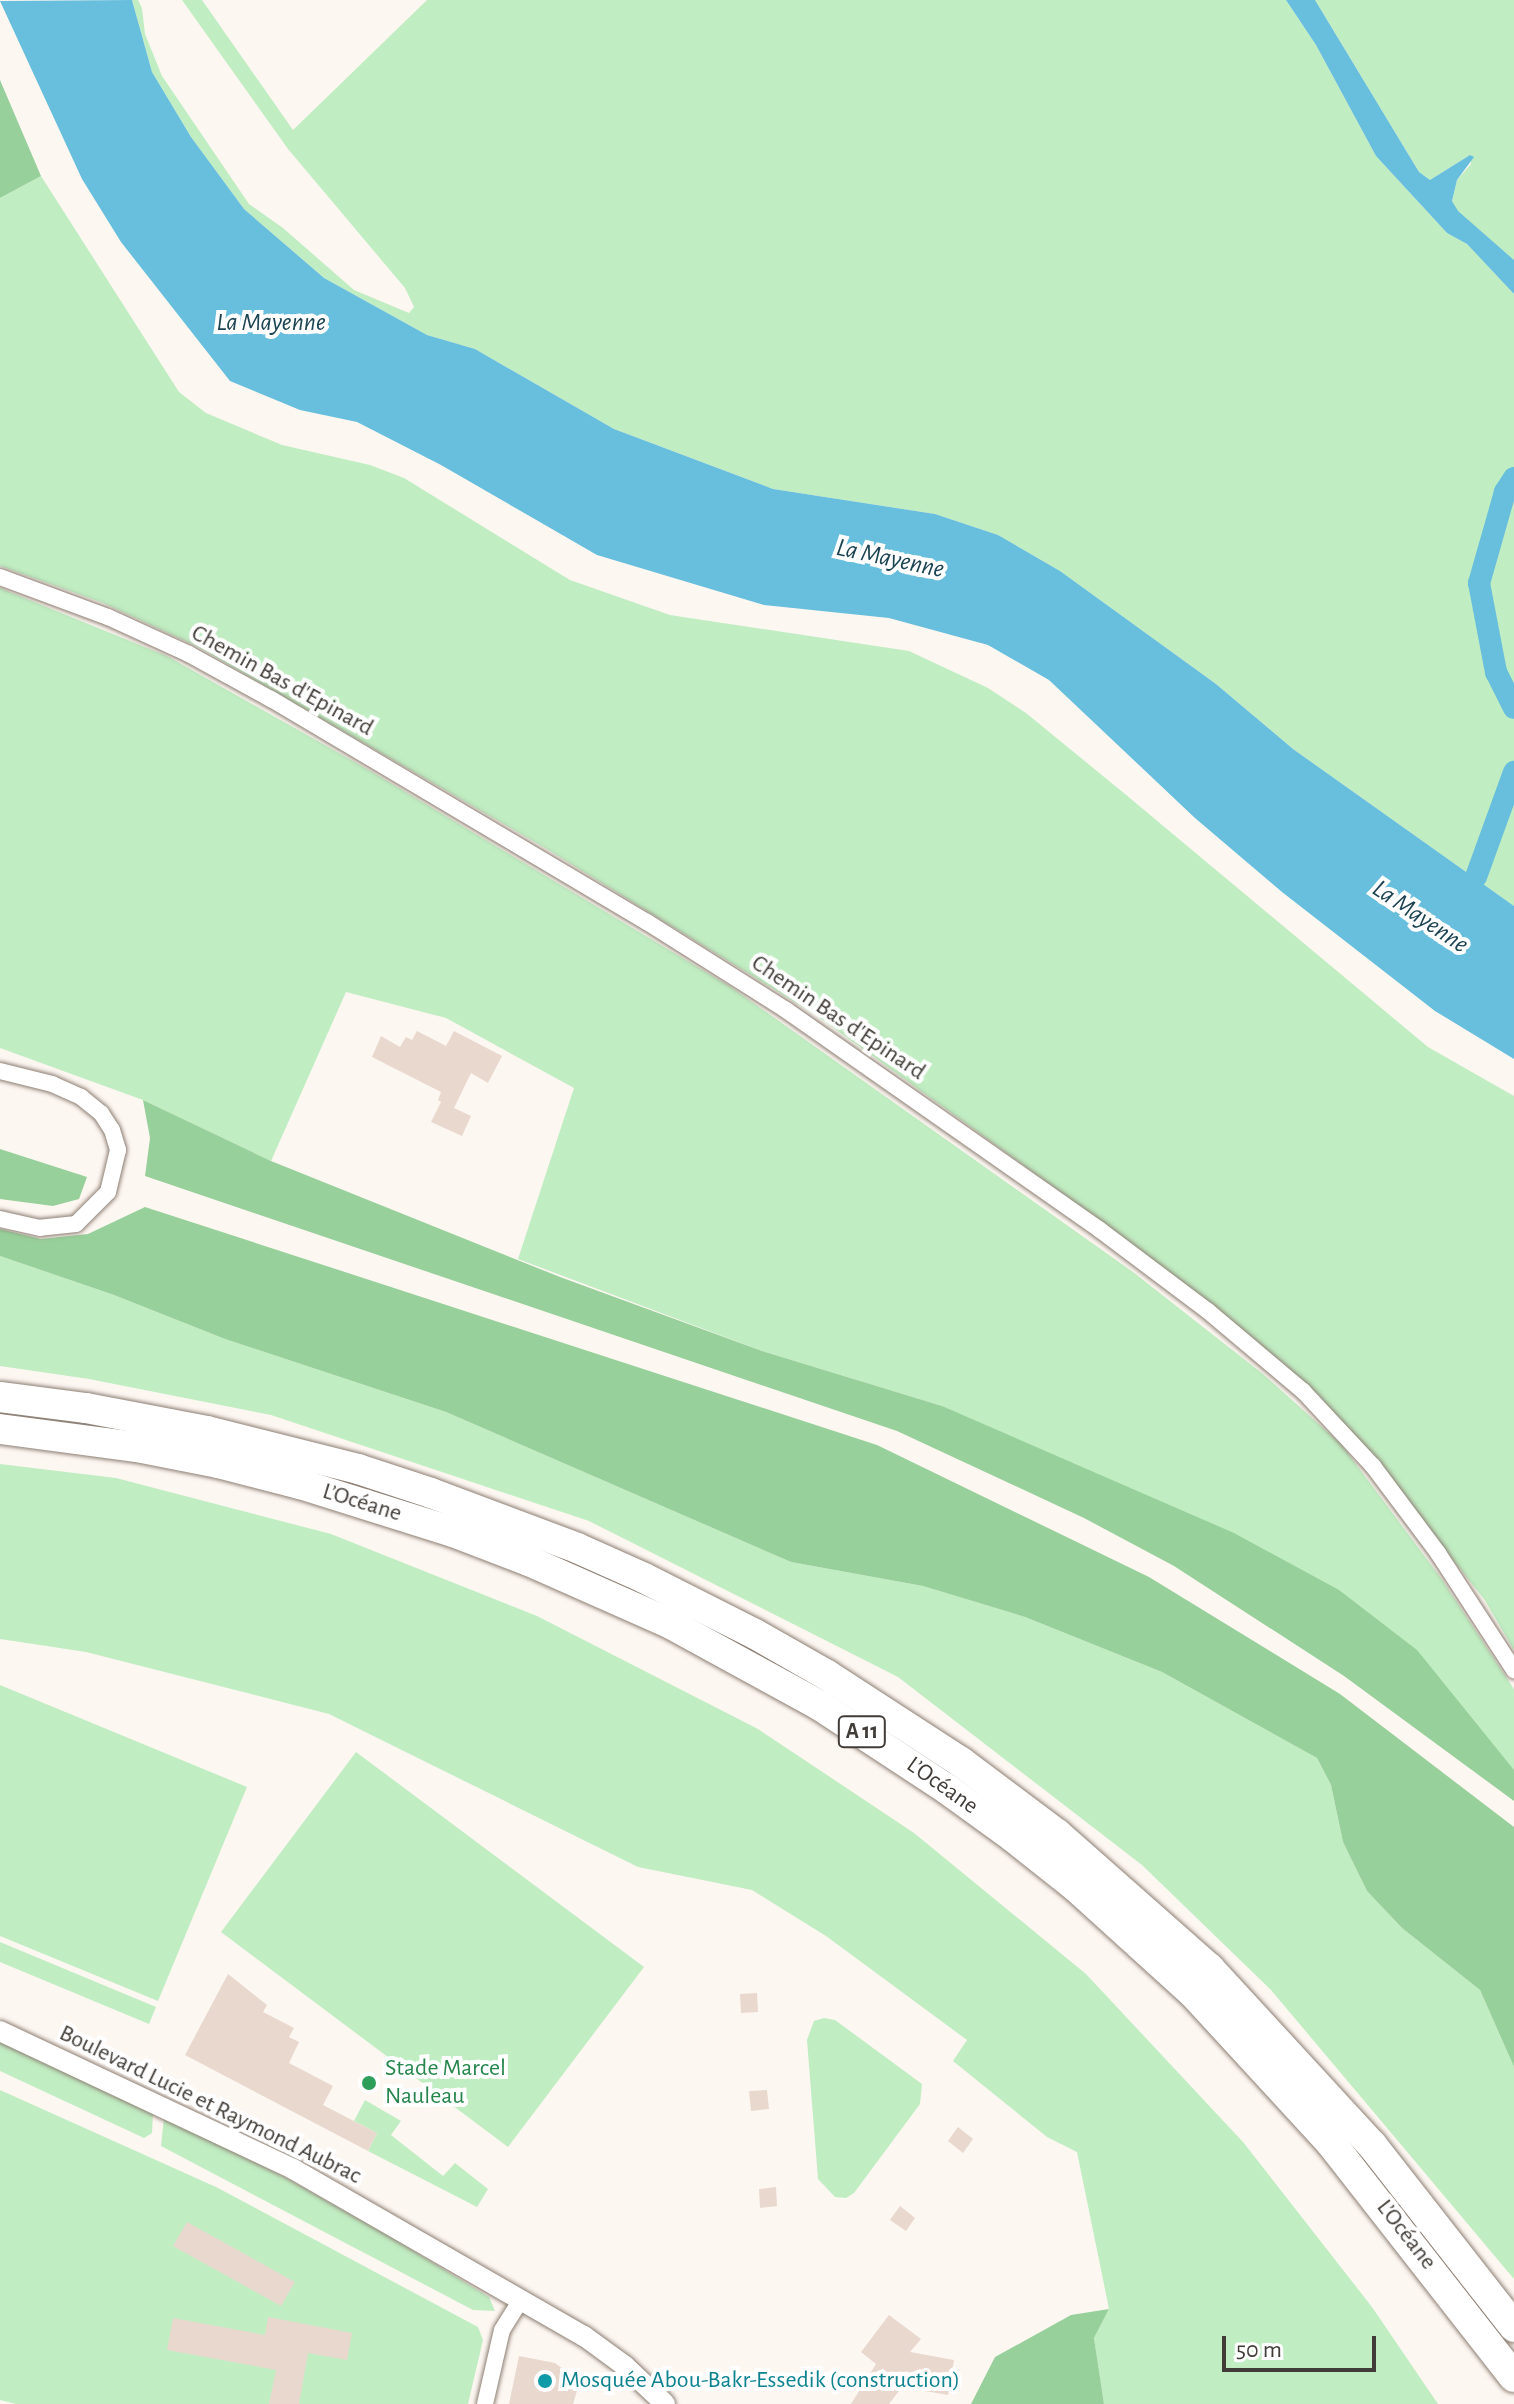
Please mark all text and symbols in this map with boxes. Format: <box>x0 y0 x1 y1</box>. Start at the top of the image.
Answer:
water label: La Mayenne <box>216 307 326 339</box>
water label: La Mayenne <box>833 532 947 586</box>
street label: Chemin Bas d'Epinard <box>186 619 378 743</box>
water label: La Mayenne <box>1366 873 1474 961</box>
street label: Chemin Bas d'Epinard <box>746 949 930 1087</box>
street label: L’Océane <box>319 1477 405 1529</box>
road number: A 11 <box>836 1714 888 1750</box>
street label: L’Océane <box>901 1751 983 1821</box>
street label: Boulevard Lucie et Raymond Aubrac <box>54 2019 366 2191</box>
place label: Stade Marcel Nauleau <box>385 2055 506 2111</box>
marker: Stade Marcel Nauleau <box>360 2074 378 2092</box>
street label: L’Océane <box>1370 2194 1442 2276</box>
scale bar <box>1226 2320 1380 2370</box>
text: 50 m <box>1236 2338 1282 2362</box>
place label: Mosquée Abou-Bakr-Essedik (construction) <box>561 2367 960 2395</box>
marker: Mosquée Abou-Bakr-Essedik (construction) <box>536 2372 554 2390</box>

